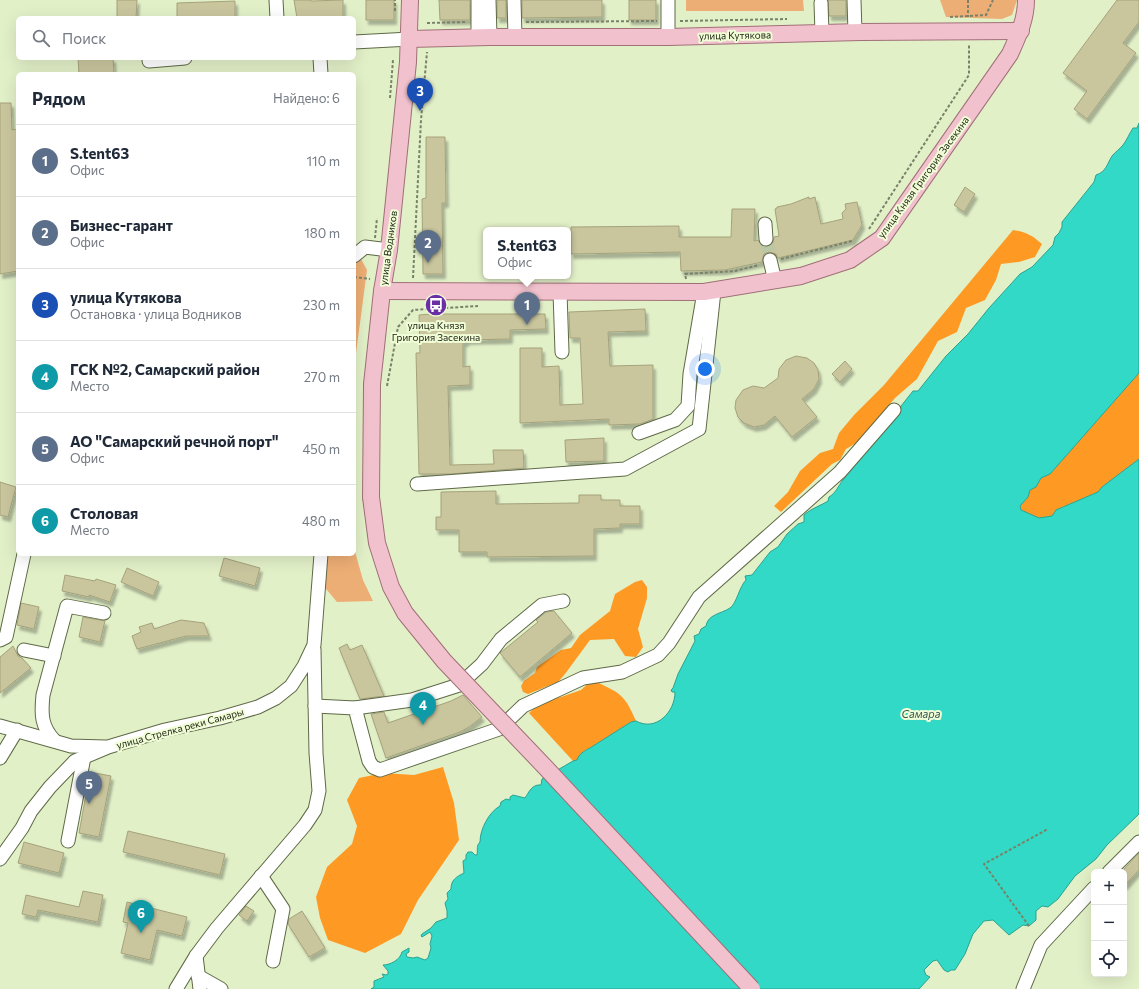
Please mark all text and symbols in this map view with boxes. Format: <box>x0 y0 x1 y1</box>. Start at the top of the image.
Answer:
search box <box>16 16 356 60</box>
icon: search <box>30 27 52 49</box>
street label: улица Кутякова <box>699 28 771 42</box>
text: Поиск <box>62 29 106 47</box>
pin: 3 <box>407 78 433 111</box>
text: Рядом <box>32 88 86 109</box>
text: Найдено: 6 <box>273 90 340 106</box>
street label: улица Князя Григория Засекина <box>875 114 971 240</box>
text: S.tent63 <box>70 144 129 162</box>
text: 1 <box>42 153 48 169</box>
text: 110 m <box>307 153 340 169</box>
text: Офис <box>70 162 105 178</box>
street label: улица Водников <box>377 210 399 286</box>
text: Бизнес-гарант <box>70 216 173 234</box>
text: 2 <box>41 225 49 241</box>
text: 180 m <box>304 225 340 241</box>
popup <box>483 227 571 279</box>
pin: 2 <box>415 230 441 263</box>
text: Офис <box>70 234 105 250</box>
text: S.tent63 <box>497 236 557 254</box>
text: Офис <box>497 254 532 270</box>
text: улица Кутякова <box>70 288 182 306</box>
bus stop icon: улица Князя Григория Засекина <box>423 292 449 318</box>
pin: 1 <box>514 292 540 325</box>
text: 3 <box>41 297 49 313</box>
text: 230 m <box>303 297 340 313</box>
text: Остановка · улица Водников <box>70 306 242 322</box>
place label: улица Князя Григория Засекина <box>392 319 480 343</box>
your location <box>695 359 715 379</box>
text: ГСК №2, Самарский район <box>70 360 260 378</box>
text: 4 <box>41 369 49 385</box>
text: 270 m <box>304 369 340 385</box>
text: Место <box>70 378 110 394</box>
text: АО "Самарский речной порт" <box>70 432 278 450</box>
text: 5 <box>41 441 49 457</box>
text: 450 m <box>302 441 340 457</box>
text: Офис <box>70 450 105 466</box>
text: Столовая <box>70 504 138 522</box>
text: 6 <box>41 513 49 529</box>
text: 480 m <box>302 513 340 529</box>
text: Место <box>70 522 110 538</box>
pin: 4 <box>410 692 436 725</box>
street label: улица Стрелка реки Самары <box>115 705 245 751</box>
water label: Самара <box>902 707 941 720</box>
pin: 5 <box>76 771 102 804</box>
map controls <box>1091 869 1127 977</box>
button: + <box>1091 869 1127 905</box>
pin: 6 <box>128 900 154 933</box>
button: − <box>1091 905 1127 941</box>
button: locate <box>1091 941 1127 977</box>

